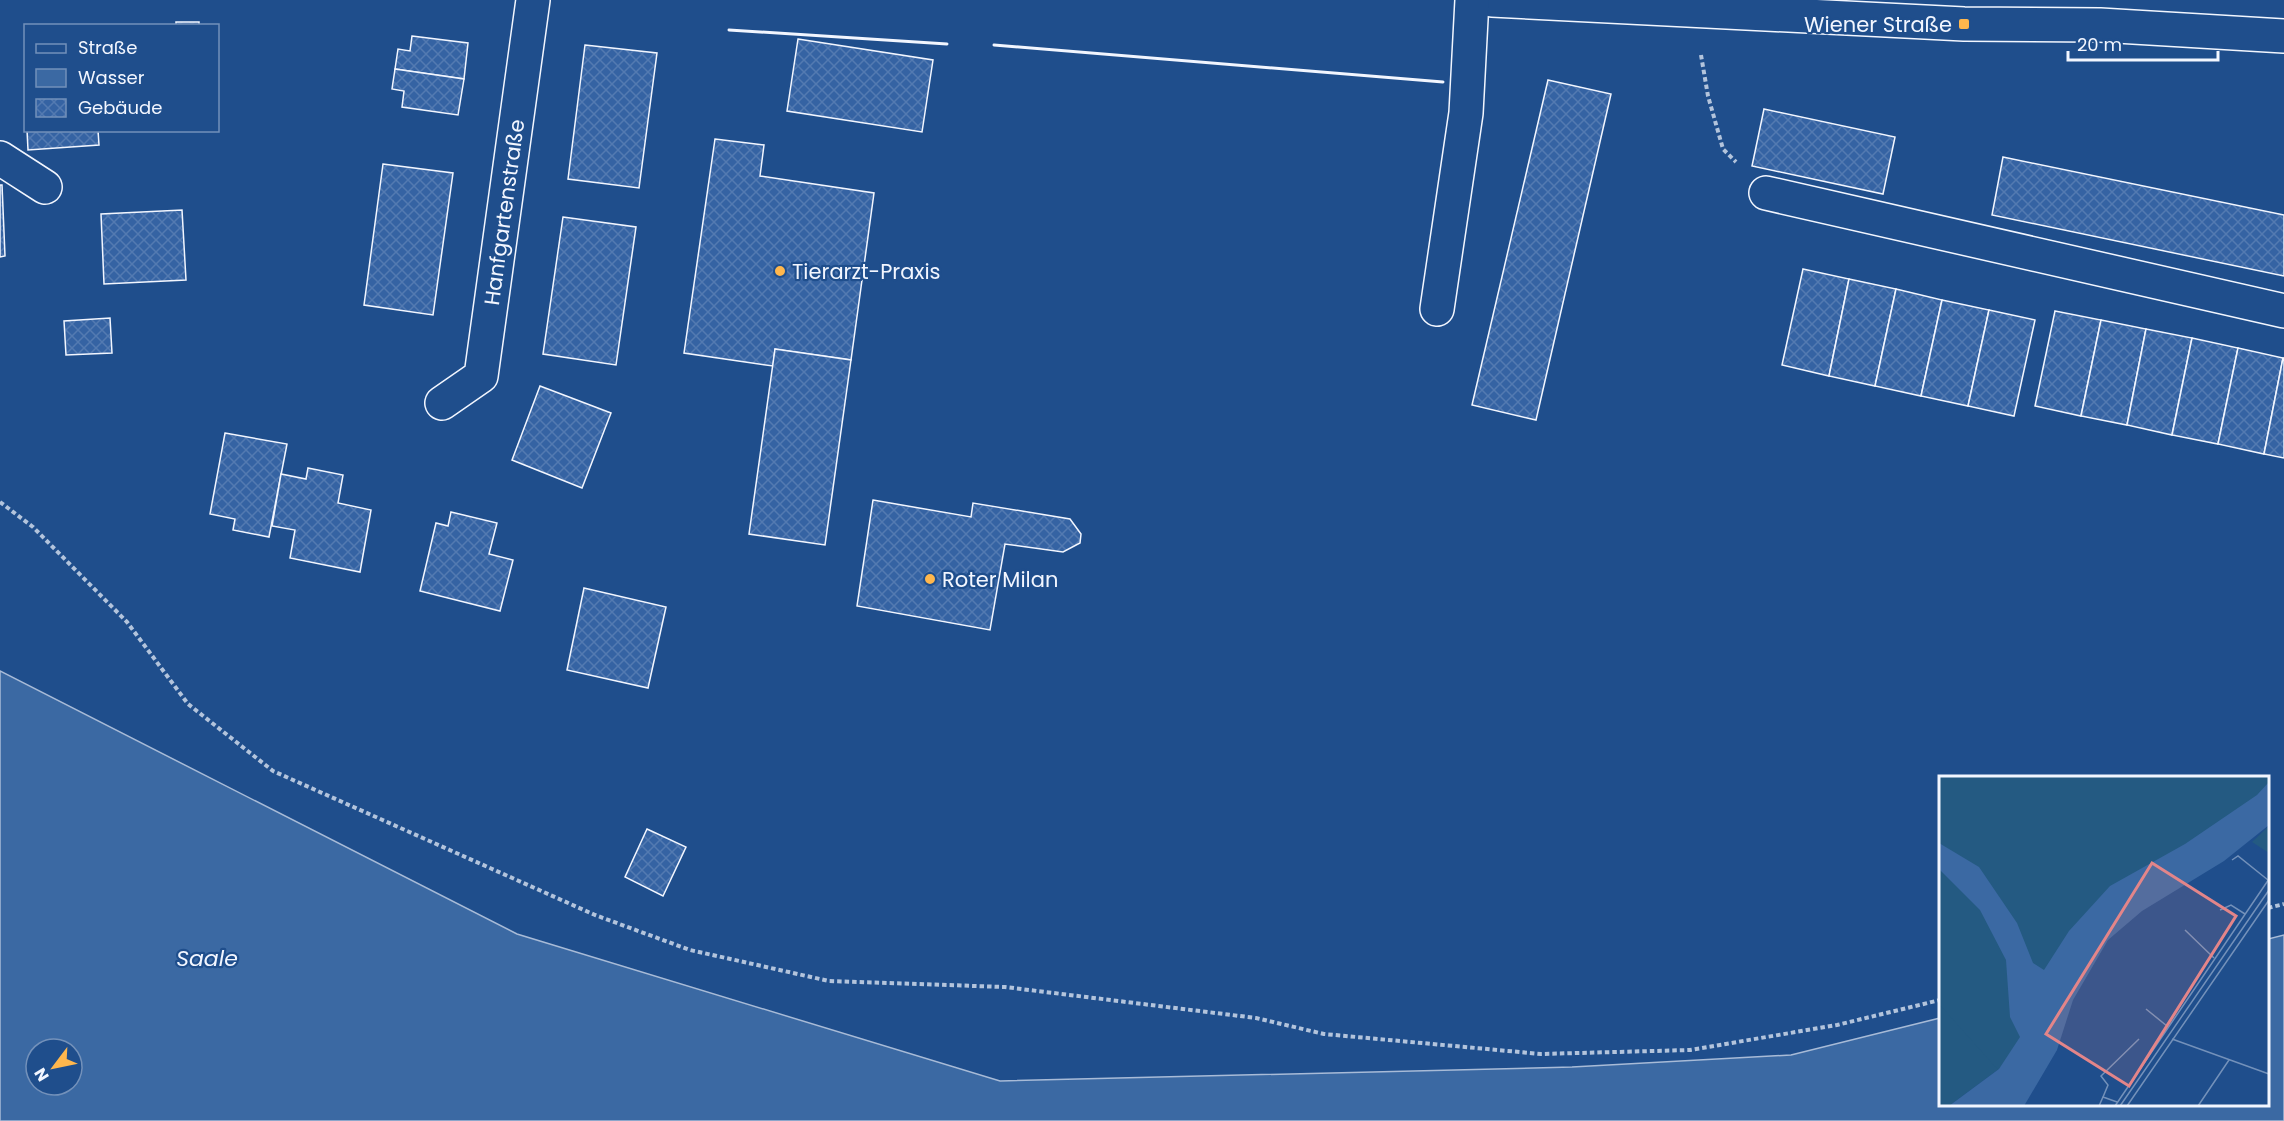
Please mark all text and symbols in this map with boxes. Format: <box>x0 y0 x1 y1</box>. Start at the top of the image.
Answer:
place label: Wiener Straße <box>1804 10 1952 39</box>
marker: Wiener Straße <box>1957 17 1971 31</box>
legend <box>24 24 219 132</box>
scale bar <box>2068 24 2218 62</box>
text: 20 m <box>2077 32 2122 57</box>
text: Straße <box>78 35 137 60</box>
text: Wasser <box>78 65 145 90</box>
text: Gebäude <box>78 95 162 120</box>
street label: Hanfgartenstraße <box>476 117 531 307</box>
place label: Tierarzt-Praxis <box>792 257 941 286</box>
marker: Tierarzt-Praxis <box>773 264 787 278</box>
place label: Roter Milan <box>942 565 1058 594</box>
marker: Roter Milan <box>923 572 937 586</box>
inset map <box>1939 776 2269 1106</box>
water label: Saale <box>176 943 238 974</box>
north arrow <box>24 1037 84 1097</box>
text: N <box>29 1063 55 1086</box>

